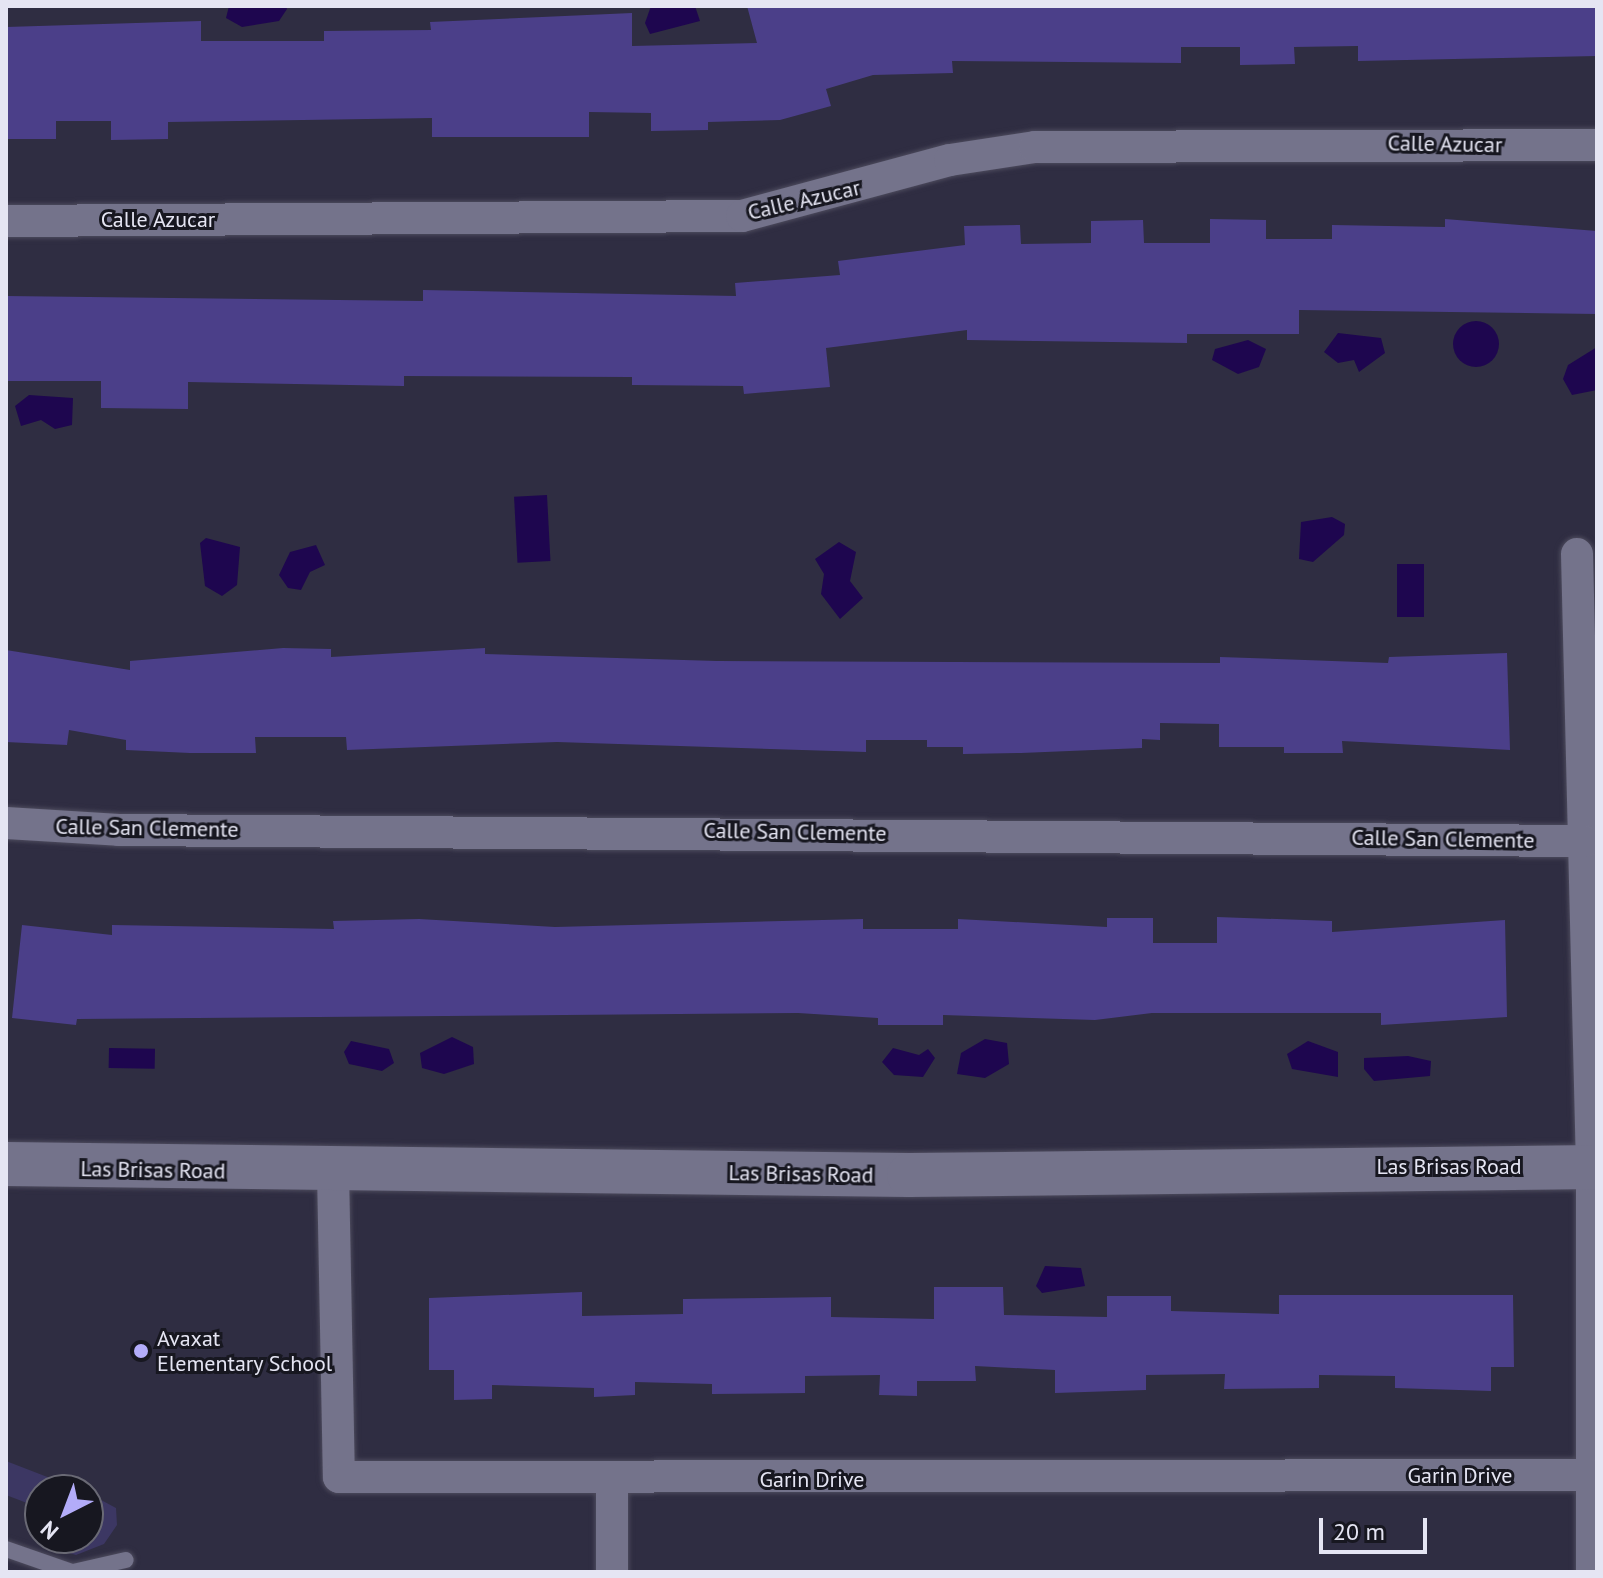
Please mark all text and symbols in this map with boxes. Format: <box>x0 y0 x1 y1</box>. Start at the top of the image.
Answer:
street label: Calle Azucar <box>1387 130 1503 158</box>
street label: Calle Azucar <box>745 174 863 226</box>
street label: Calle Azucar <box>100 207 216 233</box>
street label: Calle San Clemente <box>55 813 239 843</box>
street label: Calle San Clemente <box>703 817 887 847</box>
street label: Calle San Clemente <box>1351 824 1535 854</box>
street label: Las Brisas Road <box>1376 1154 1522 1180</box>
street label: Las Brisas Road <box>80 1156 226 1184</box>
street label: Las Brisas Road <box>728 1160 874 1188</box>
place label: Avaxat Elementary School <box>157 1325 333 1376</box>
marker: Avaxat Elementary School <box>132 1342 150 1360</box>
street label: Garin Drive <box>1408 1463 1512 1489</box>
street label: Garin Drive <box>760 1467 864 1493</box>
north arrow <box>24 1474 104 1554</box>
scale bar <box>1323 1502 1431 1552</box>
text: N <box>35 1515 64 1546</box>
text: 20 m <box>1333 1516 1385 1547</box>

